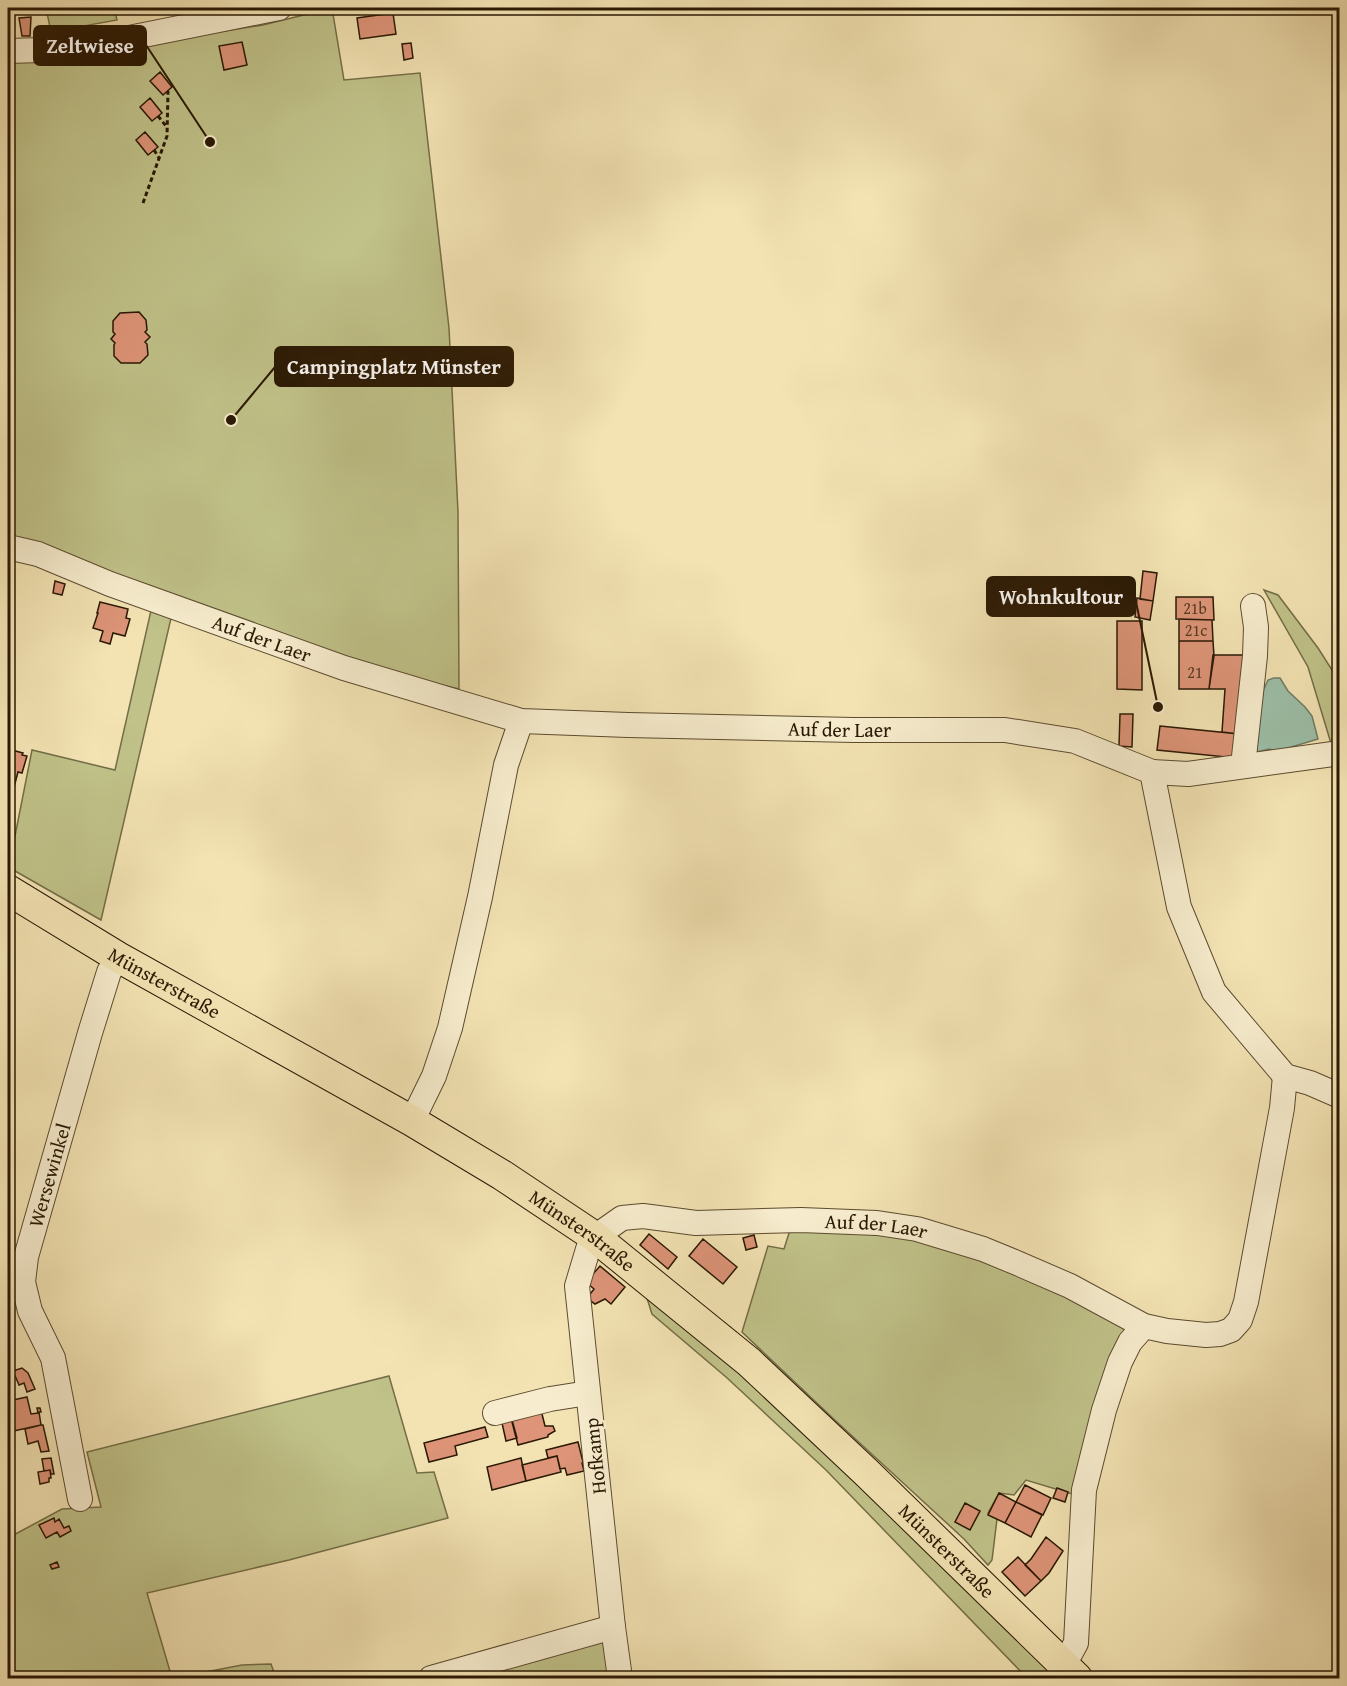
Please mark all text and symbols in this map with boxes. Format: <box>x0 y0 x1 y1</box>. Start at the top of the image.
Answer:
callout: Zeltwiese <box>34 26 146 65</box>
text: Zeltwiese <box>46 30 134 61</box>
callout: Campingplatz Münster <box>275 347 513 386</box>
text: Campingplatz Münster <box>287 351 501 382</box>
callout: Wohnkultour <box>987 577 1135 616</box>
text: Wohnkultour <box>999 581 1124 612</box>
house number: 21b <box>1183 596 1207 620</box>
street label: Auf der Laer <box>208 607 315 669</box>
house number: 21c <box>1185 618 1207 642</box>
house number: 21 <box>1187 660 1203 684</box>
street label: Auf der Laer <box>788 714 891 744</box>
street label: Münsterstraße <box>103 939 226 1026</box>
street label: Wersewinkel <box>20 1119 78 1230</box>
street label: Münsterstraße <box>524 1182 642 1278</box>
street label: Auf der Laer <box>824 1206 932 1245</box>
street label: Hofkamp <box>576 1416 613 1496</box>
street label: Münsterstraße <box>892 1497 1002 1604</box>

